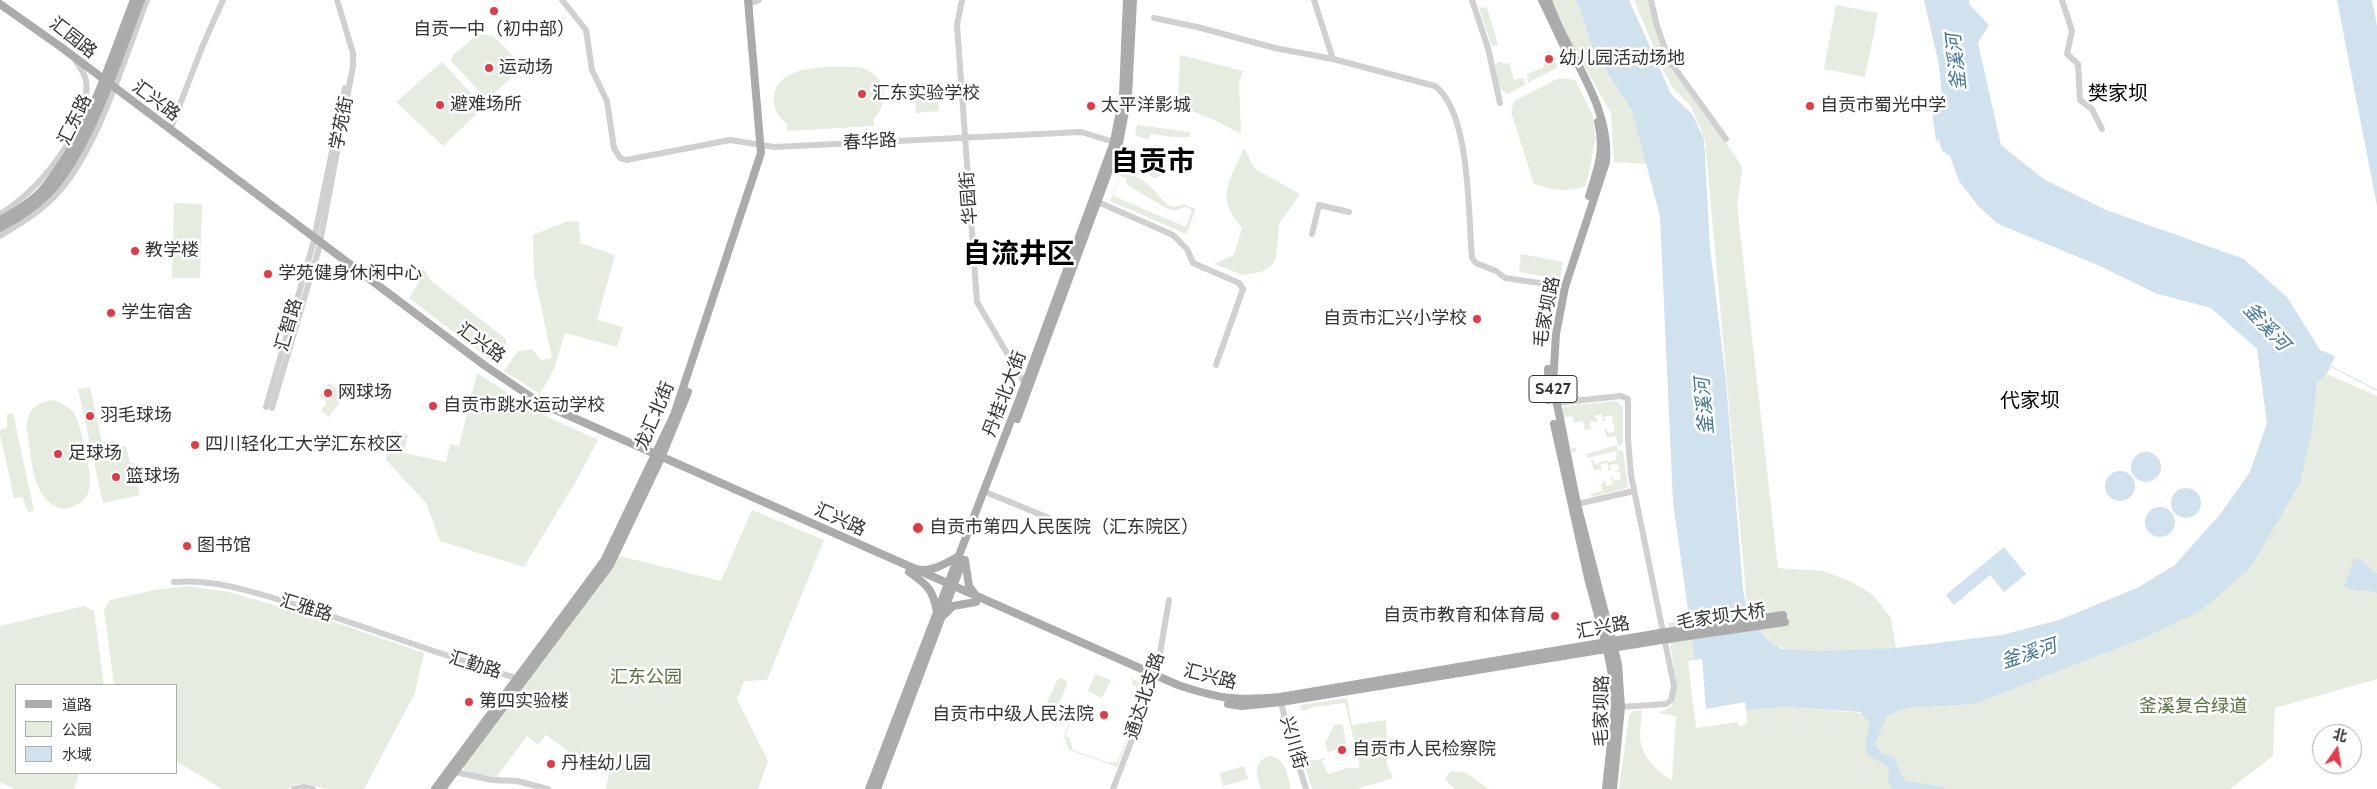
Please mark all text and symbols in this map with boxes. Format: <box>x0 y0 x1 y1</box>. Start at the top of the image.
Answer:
marker: 自贡一中（初中部） <box>488 5 500 17</box>
street label: 汇园路 <box>45 13 101 63</box>
place label: 自贡一中（初中部） <box>413 19 575 41</box>
water label: 釜溪河 <box>1943 32 1971 92</box>
place label: 幼儿园活动场地 <box>1559 48 1685 70</box>
marker: 幼儿园活动场地 <box>1543 53 1555 65</box>
place label: 运动场 <box>499 57 553 79</box>
marker: 运动场 <box>483 62 495 74</box>
street label: 汇兴路 <box>128 76 184 126</box>
district label: 樊家坝 <box>2088 82 2148 106</box>
place label: 汇东实验学校 <box>872 83 980 105</box>
marker: 汇东实验学校 <box>856 88 868 100</box>
street label: 汇东路 <box>53 91 97 149</box>
street label: 学苑街 <box>326 94 358 152</box>
place label: 避难场所 <box>450 94 522 116</box>
place label: 太平洋影城 <box>1101 95 1191 117</box>
place label: 自贡市蜀光中学 <box>1820 95 1946 117</box>
marker: 避难场所 <box>434 99 446 111</box>
marker: 太平洋影城 <box>1085 100 1097 112</box>
marker: 自贡市蜀光中学 <box>1804 100 1816 112</box>
street label: 春华路 <box>842 130 898 154</box>
district label: 自贡市 <box>1111 146 1195 180</box>
street label: 华园街 <box>956 170 982 226</box>
district label: 自流井区 <box>963 238 1075 272</box>
place label: 教学楼 <box>145 240 199 262</box>
marker: 教学楼 <box>129 245 141 257</box>
place label: 学苑健身休闲中心 <box>278 263 422 285</box>
marker: 学苑健身休闲中心 <box>262 268 274 280</box>
street label: 毛家坝路 <box>1530 275 1564 349</box>
street label: 汇智路 <box>271 296 307 354</box>
water label: 釜溪河 <box>2238 298 2294 356</box>
place label: 学生宿舍 <box>121 302 193 324</box>
marker: 学生宿舍 <box>105 307 117 319</box>
place label: 自贡市汇兴小学校 <box>1323 308 1467 330</box>
marker: 自贡市汇兴小学校 <box>1471 313 1483 325</box>
street label: 汇兴路 <box>453 318 509 368</box>
street label: 丹桂北大街 <box>979 348 1031 440</box>
road number: S427 <box>1529 376 1577 402</box>
water label: 釜溪河 <box>1691 377 1719 435</box>
street label: 龙汇北街 <box>631 379 679 453</box>
place label: 网球场 <box>338 382 392 404</box>
marker: 网球场 <box>322 387 334 399</box>
district label: 代家坝 <box>2000 389 2060 413</box>
place label: 自贡市跳水运动学校 <box>443 395 605 417</box>
marker: 自贡市跳水运动学校 <box>427 400 439 412</box>
place label: 羽毛球场 <box>100 405 172 427</box>
marker: 羽毛球场 <box>84 410 96 422</box>
place label: 四川轻化工大学汇东校区 <box>205 434 403 456</box>
marker: 四川轻化工大学汇东校区 <box>189 439 201 451</box>
place label: 足球场 <box>68 443 122 465</box>
marker: 足球场 <box>52 448 64 460</box>
place label: 篮球场 <box>126 466 180 488</box>
marker: 篮球场 <box>110 471 122 483</box>
street label: 汇兴路 <box>811 499 869 541</box>
place label: 自贡市第四人民医院（汇东院区） <box>929 517 1199 539</box>
marker: 自贡市第四人民医院（汇东院区） <box>911 521 925 535</box>
place label: 图书馆 <box>197 535 251 557</box>
marker: 图书馆 <box>181 540 193 552</box>
street label: 汇雅路 <box>277 590 335 626</box>
street label: 毛家坝大桥 <box>1675 600 1767 634</box>
place label: 自贡市教育和体育局 <box>1383 605 1545 627</box>
marker: 自贡市教育和体育局 <box>1549 610 1561 622</box>
street label: 汇兴路 <box>1575 613 1631 643</box>
water label: 釜溪河 <box>1998 634 2060 674</box>
street label: 汇勤路 <box>446 647 504 683</box>
street label: 通达北支路 <box>1121 650 1169 742</box>
street label: 汇兴路 <box>1181 660 1239 694</box>
park label: 汇东公园 <box>610 667 682 689</box>
street label: 毛家坝路 <box>1591 675 1613 747</box>
legend <box>15 684 178 774</box>
place label: 第四实验楼 <box>479 691 569 713</box>
text: 道路 <box>62 696 92 714</box>
marker: 第四实验楼 <box>463 696 475 708</box>
park label: 釜溪复合绿道 <box>2139 696 2247 718</box>
place label: 自贡市中级人民法院 <box>932 704 1094 726</box>
marker: 自贡市中级人民法院 <box>1098 709 1110 721</box>
street label: 兴川街 <box>1275 714 1311 772</box>
text: 公园 <box>62 721 92 739</box>
north arrow <box>2312 724 2362 774</box>
text: 北 <box>2331 725 2349 746</box>
place label: 自贡市人民检察院 <box>1352 739 1496 761</box>
marker: 自贡市人民检察院 <box>1336 744 1348 756</box>
text: 水域 <box>62 746 92 764</box>
place label: 丹桂幼儿园 <box>561 753 651 775</box>
marker: 丹桂幼儿园 <box>545 758 557 770</box>

